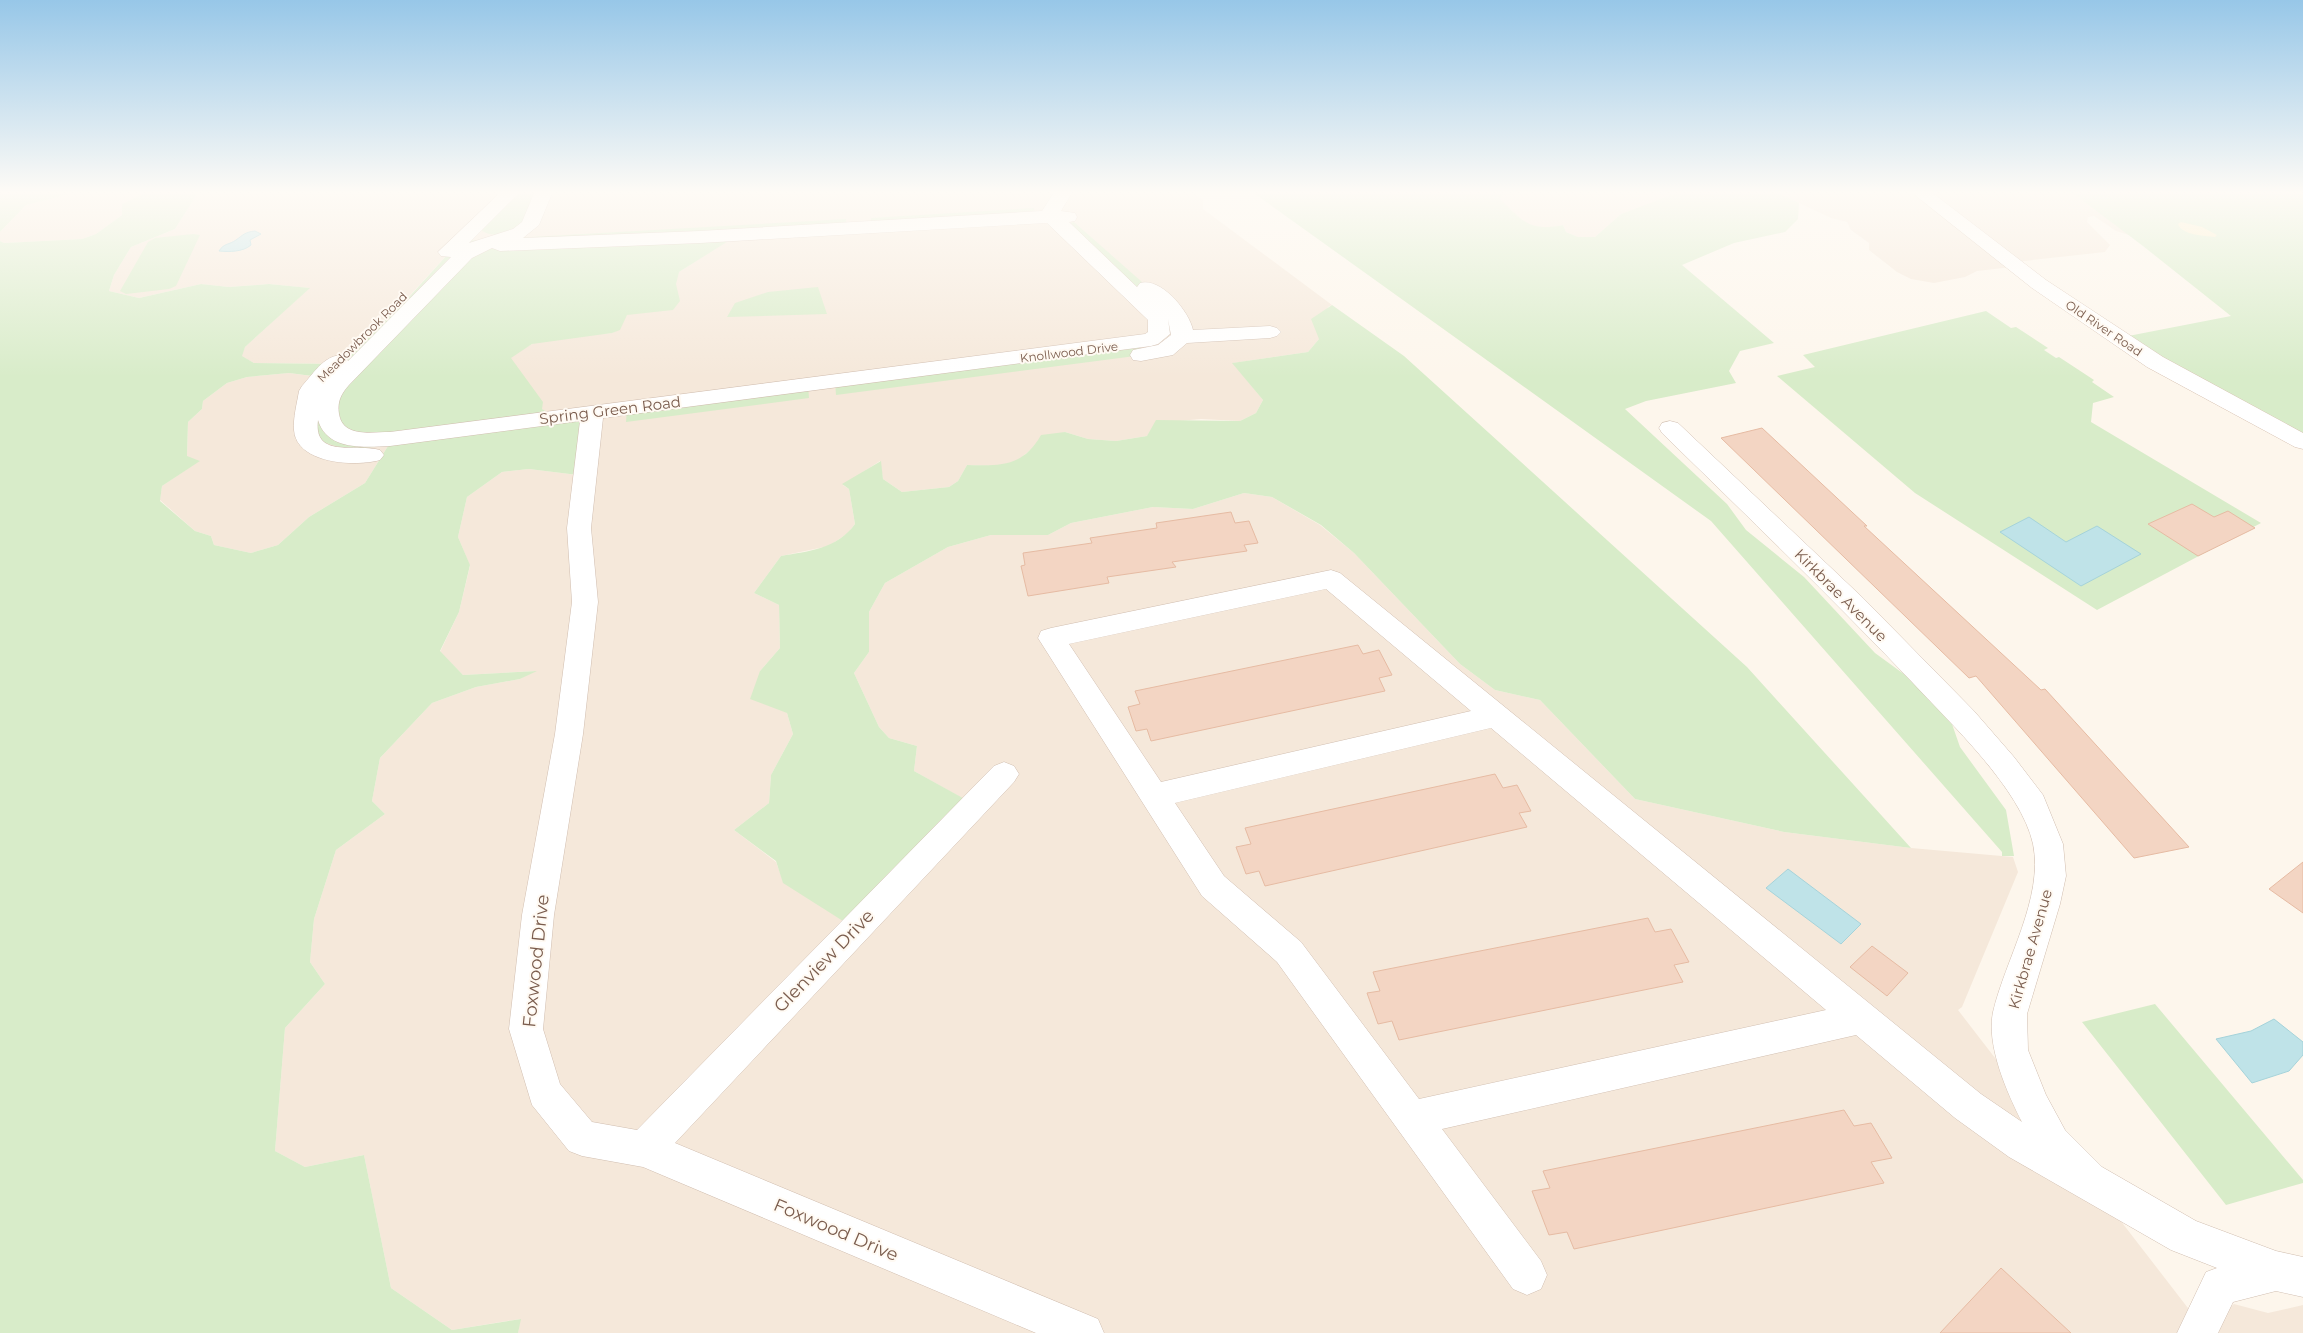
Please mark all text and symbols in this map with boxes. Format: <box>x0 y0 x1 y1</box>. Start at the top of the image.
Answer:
street label: Meadowbrook Road <box>314 289 410 385</box>
street label: Old River Road <box>2063 297 2145 359</box>
street label: Knollwood Drive <box>1019 339 1119 365</box>
street label: Spring Green Road <box>538 392 682 428</box>
street label: Kirkbrae Avenue <box>1791 545 1891 645</box>
street label: Kirkbrae Avenue <box>2004 887 2056 1011</box>
street label: Foxwood Drive <box>518 893 554 1029</box>
street label: Glenview Drive <box>769 905 879 1017</box>
street label: Foxwood Drive <box>770 1194 902 1266</box>

